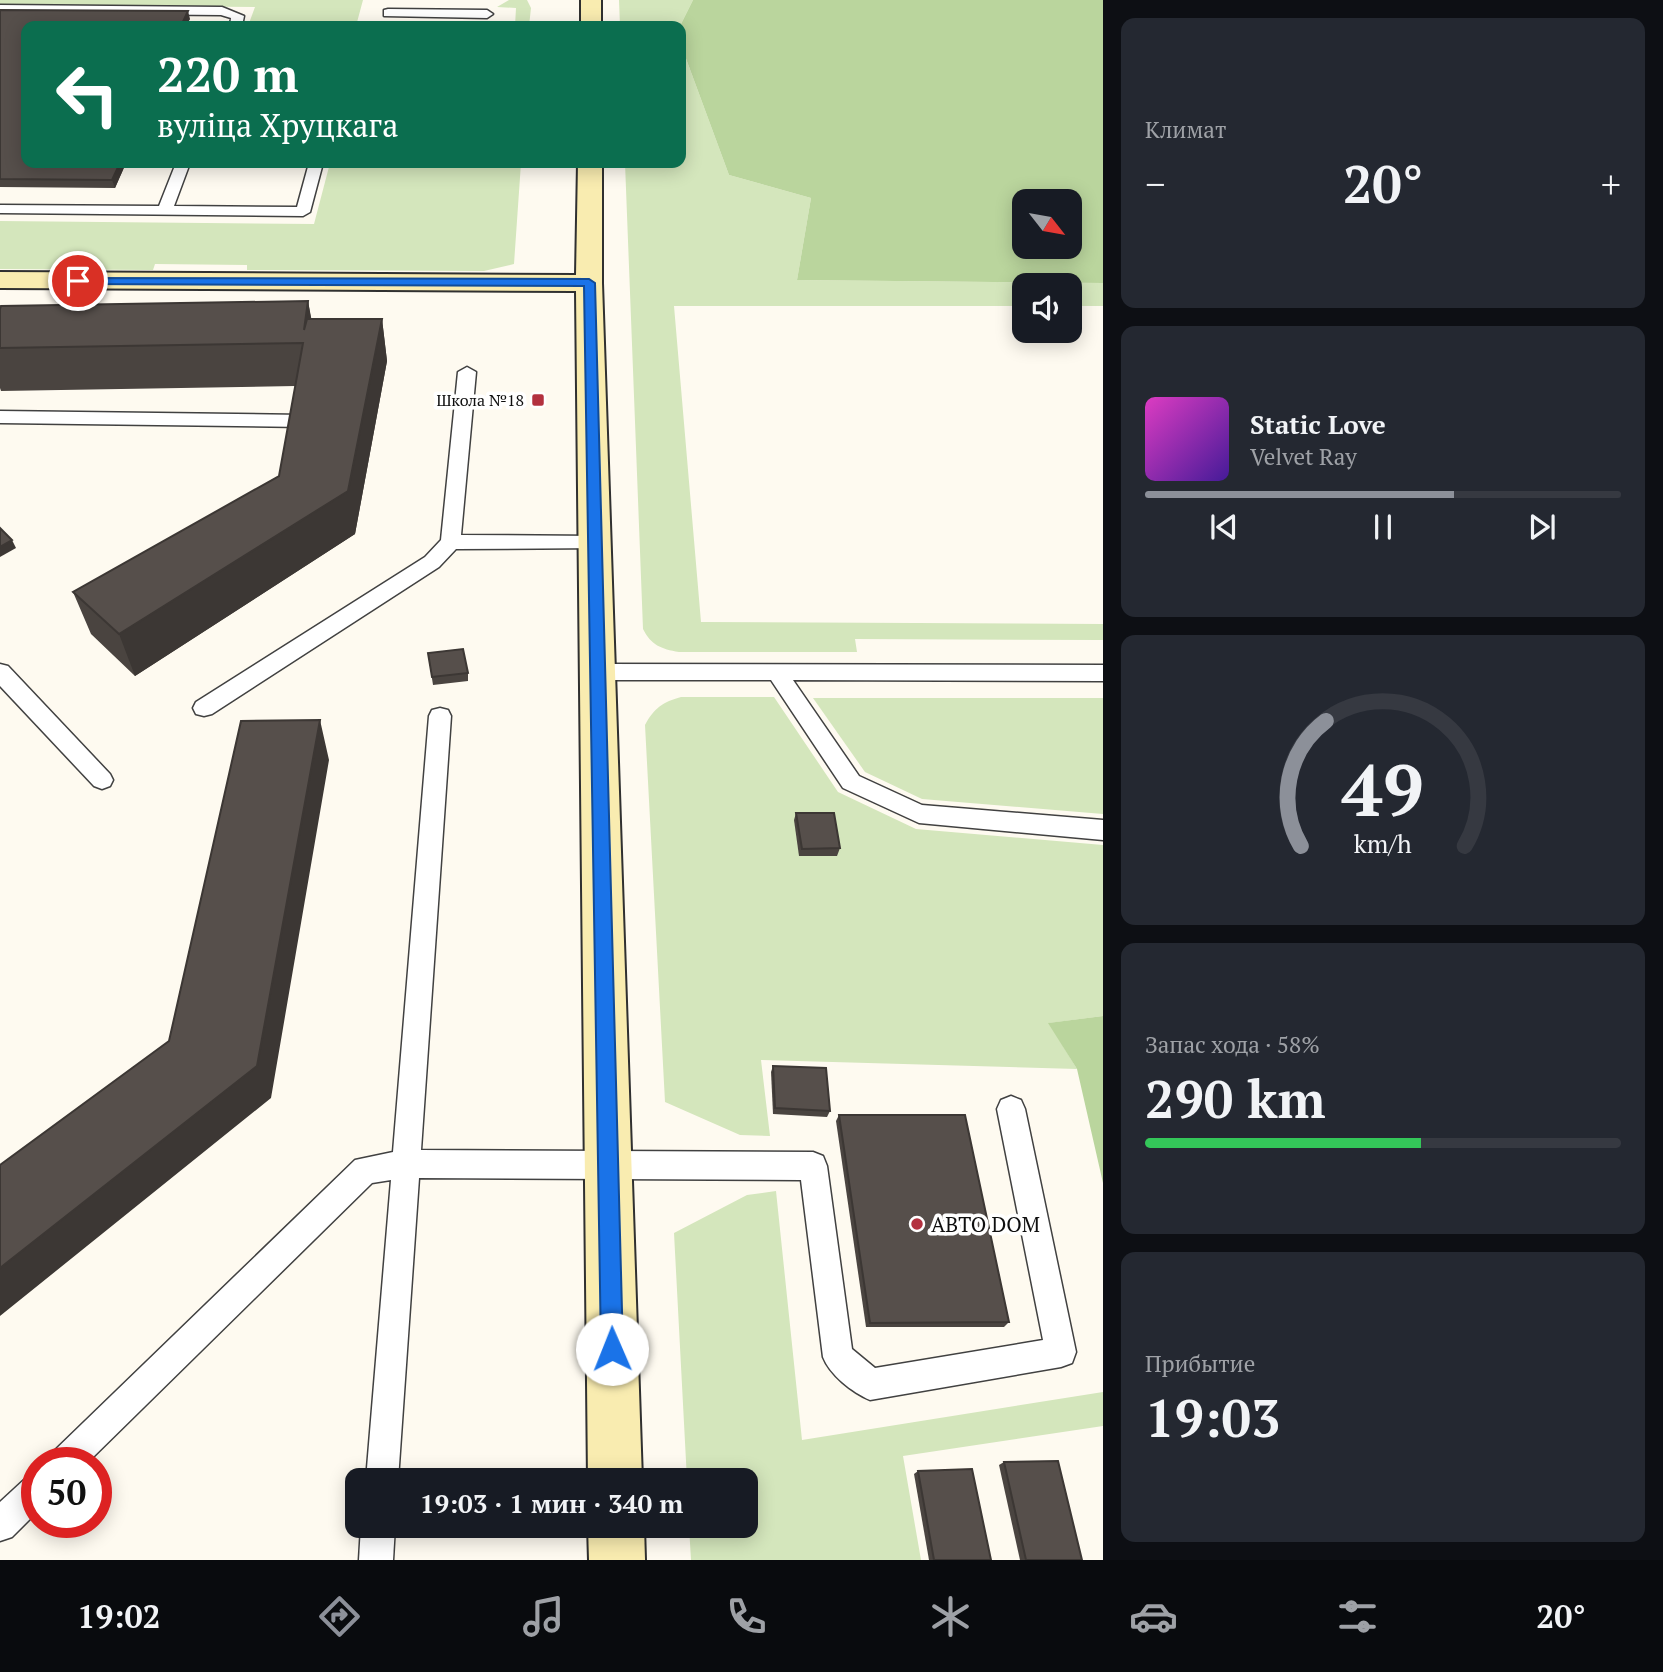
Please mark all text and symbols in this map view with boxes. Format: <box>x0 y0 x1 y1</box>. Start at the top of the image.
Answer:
text: 220 m <box>157 41 299 106</box>
icon: left <box>42 49 133 140</box>
text: вуліца Хруцкага <box>157 104 398 146</box>
text: Климат <box>1145 114 1226 145</box>
text: 20° <box>1343 149 1423 218</box>
text: − <box>1145 159 1165 209</box>
text: + <box>1601 159 1621 209</box>
north arrow <box>1012 189 1082 259</box>
map controls <box>1012 189 1082 343</box>
pin <box>48 251 108 311</box>
icon: arrive <box>59 262 97 300</box>
button: sound <box>1012 273 1082 343</box>
place label: Школа №18 <box>436 389 524 411</box>
marker: Школа №18 <box>530 392 546 408</box>
text: Static Love <box>1250 407 1386 441</box>
text: Velvet Ray <box>1250 441 1357 472</box>
icon: previous <box>1205 508 1243 546</box>
icon: pause <box>1364 508 1402 546</box>
icon: next <box>1523 508 1561 546</box>
text: 49 <box>1342 740 1424 837</box>
text: km/h <box>1354 827 1412 860</box>
text: Запас хода · 58% <box>1145 1029 1320 1060</box>
text: 290 km <box>1145 1064 1326 1133</box>
place label: АВТО DOM <box>931 1210 1040 1238</box>
marker: АВТО DOM <box>909 1216 925 1232</box>
position arrow <box>575 1312 649 1386</box>
text: Прибытие <box>1145 1348 1255 1379</box>
text: 19:03 <box>1145 1383 1280 1452</box>
speed limit sign: 50 <box>21 1447 112 1538</box>
text: 19:03 · 1 мин · 340 m <box>420 1486 683 1520</box>
icon: directions <box>315 1592 364 1641</box>
icon: music <box>519 1592 568 1641</box>
icon: phone <box>722 1592 771 1641</box>
icon: climate <box>926 1592 975 1641</box>
icon: car <box>1129 1592 1178 1641</box>
icon: filters <box>1333 1592 1382 1641</box>
text: 19:02 <box>77 1595 161 1637</box>
text: 20° <box>1536 1595 1586 1637</box>

